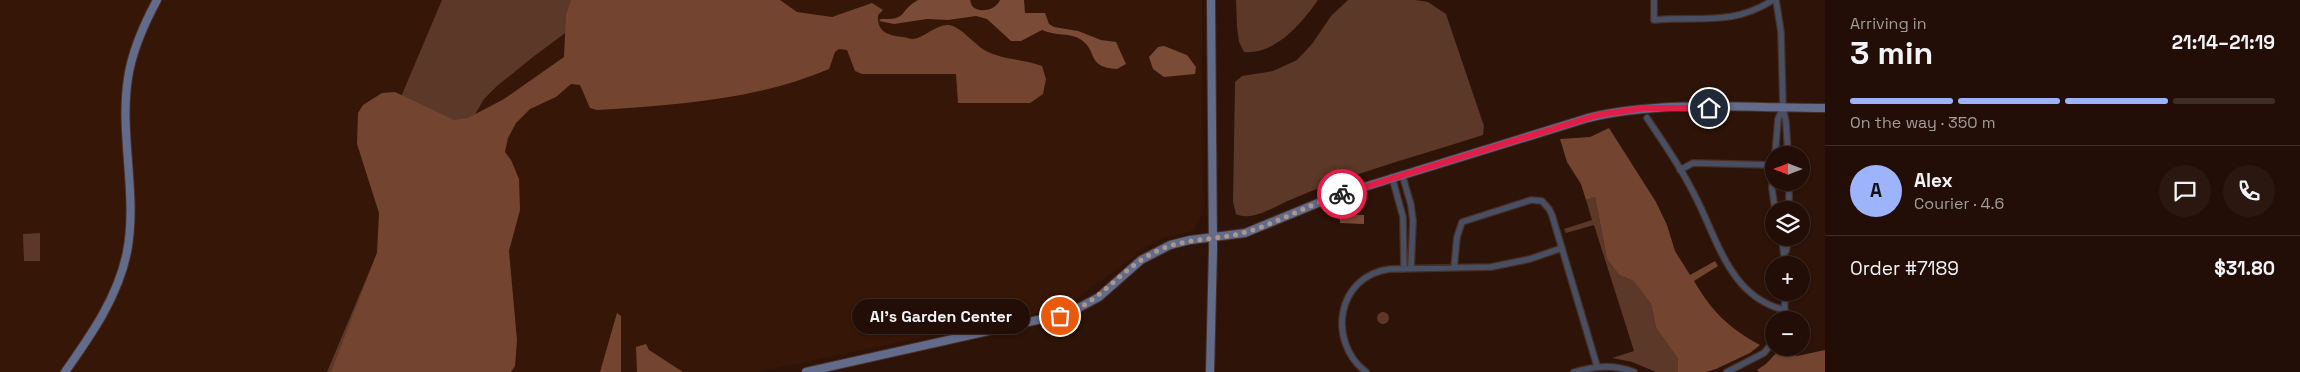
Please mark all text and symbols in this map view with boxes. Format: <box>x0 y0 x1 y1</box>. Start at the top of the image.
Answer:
text: Arriving in <box>1850 13 1927 34</box>
text: 21:14–21:19 <box>2172 30 2275 55</box>
text: 3 min <box>1850 33 1933 73</box>
pin <box>1688 87 1730 129</box>
icon: home <box>1695 94 1723 122</box>
text: On the way · 350 m <box>1850 112 1995 133</box>
north arrow <box>1765 146 1810 191</box>
map controls <box>1765 146 1810 356</box>
button: chat <box>2159 165 2211 217</box>
button: phone <box>2223 165 2275 217</box>
text: Alex <box>1914 168 1953 193</box>
courier <box>1317 169 1367 219</box>
text: A <box>1870 178 1882 203</box>
icon: bike <box>1328 180 1356 208</box>
text: Courier · 4.6 <box>1914 193 2004 214</box>
button: layers <box>1765 201 1810 246</box>
button: + <box>1765 256 1810 301</box>
text: Order #7189 <box>1850 256 1959 281</box>
text: $31.80 <box>2214 256 2275 281</box>
pin <box>1039 295 1081 337</box>
callout: Al's Garden Center <box>852 298 1030 334</box>
icon: bag <box>1046 302 1074 330</box>
text: Al's Garden Center <box>870 306 1012 327</box>
button: − <box>1765 311 1810 356</box>

